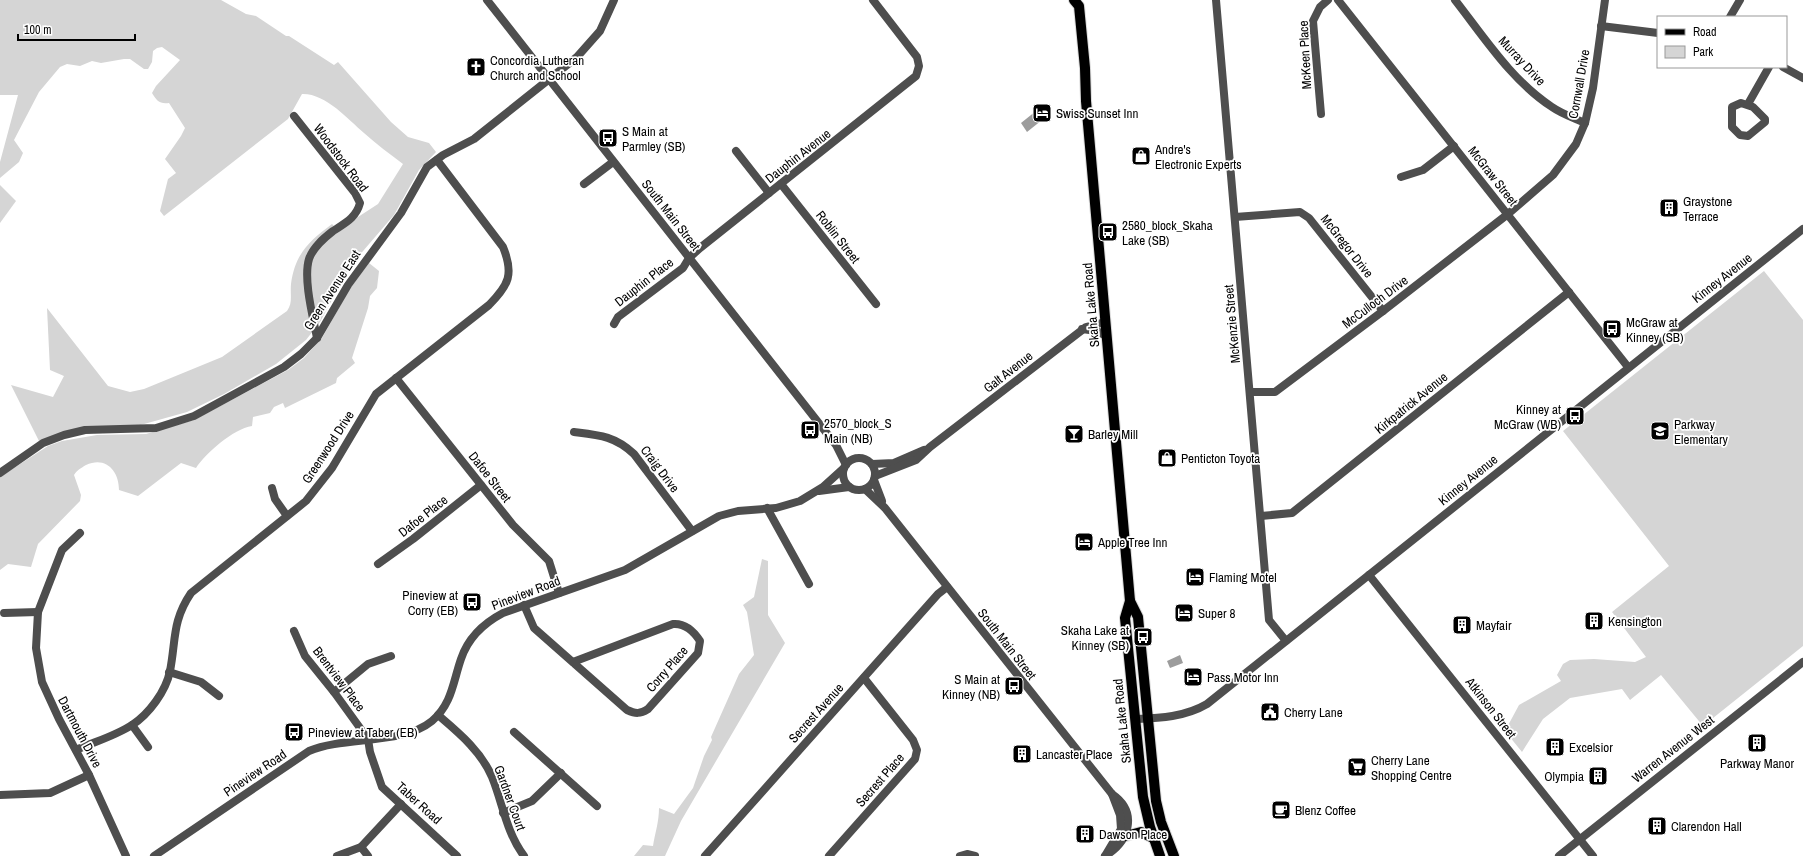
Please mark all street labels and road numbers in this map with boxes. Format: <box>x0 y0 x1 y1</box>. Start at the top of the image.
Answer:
street label: McKeen Place <box>1295 20 1315 90</box>
street label: Murray Drive <box>1495 33 1549 89</box>
street label: Cornwall Drive <box>1565 48 1593 120</box>
street label: Woodstock Road <box>310 121 372 196</box>
street label: Dauphin Avenue <box>762 125 834 187</box>
street label: McGraw Street <box>1464 143 1522 209</box>
street label: South Main Street <box>638 176 704 254</box>
street label: Roblin Street <box>812 207 864 267</box>
street label: McGregor Drive <box>1317 211 1377 281</box>
street label: Green Avenue East <box>300 247 364 333</box>
street label: Kinney Avenue <box>1689 249 1755 307</box>
street label: Dauphin Place <box>611 254 677 310</box>
street label: Skaha Lake Road <box>1079 262 1103 348</box>
street label: McCulloch Drive <box>1339 272 1411 332</box>
street label: McKenzie Street <box>1220 284 1244 364</box>
street label: Galt Avenue <box>980 347 1036 397</box>
street label: Kirkpatrick Avenue <box>1371 368 1451 438</box>
street label: Greenwood Drive <box>298 407 358 487</box>
street label: Craig Drive <box>637 442 683 496</box>
street label: Dafoe Street <box>465 448 515 506</box>
street label: Kinney Avenue <box>1435 451 1501 509</box>
street label: Dafoe Place <box>395 491 451 541</box>
street label: Pineview Road <box>489 572 563 614</box>
street label: South Main Street <box>974 605 1040 683</box>
street label: Corry Place <box>642 642 692 696</box>
street label: Brentview Place <box>309 643 369 715</box>
street label: Atkinson Street <box>1461 673 1520 742</box>
street label: Skaha Lake Road <box>1109 678 1135 764</box>
street label: Secrest Avenue <box>785 680 847 746</box>
street label: Dartmouth Drive <box>54 693 106 771</box>
street label: Warren Avenue West <box>1628 712 1718 786</box>
street label: Pineview Road <box>220 746 290 800</box>
street label: Secrest Place <box>852 750 908 810</box>
street label: Gardner Court <box>490 763 530 833</box>
street label: Taber Road <box>393 778 445 828</box>

